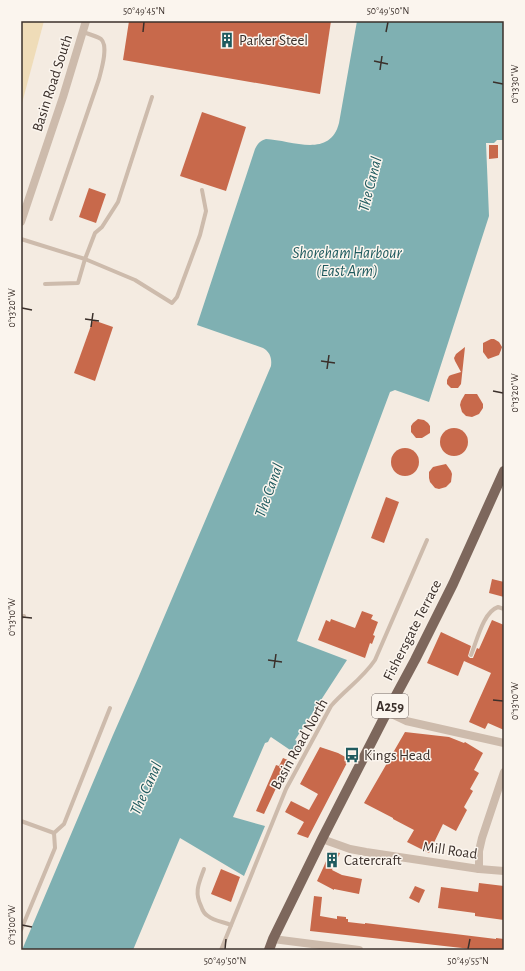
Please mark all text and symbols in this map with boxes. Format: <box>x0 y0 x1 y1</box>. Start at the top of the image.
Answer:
text: 50°49'45"N <box>123 6 165 16</box>
text: 50°49'50"N <box>367 6 409 16</box>
building icon: Parker Steel <box>218 31 236 49</box>
street label: Basin Road South <box>30 33 75 134</box>
place label: Parker Steel <box>239 33 308 48</box>
text: 0°13'30"W <box>510 65 520 103</box>
water label: The Canal <box>355 155 385 214</box>
water label: Shoreham Harbour (East Arm) <box>292 245 403 279</box>
text: 0°13'20"W <box>7 288 17 328</box>
text: 0°13'20"W <box>510 373 520 413</box>
water label: The Canal <box>252 461 286 520</box>
street label: Fishersgate Terrace <box>381 577 444 683</box>
text: 0°13'10"W <box>7 598 17 636</box>
text: 0°13'10"W <box>510 682 520 720</box>
road number: A259 <box>372 694 408 718</box>
street label: Basin Road North <box>268 696 331 792</box>
bus stop icon: Kings Head <box>343 746 361 764</box>
place label: Kings Head <box>364 748 431 763</box>
water label: The Canal <box>127 759 165 817</box>
street label: Mill Road <box>422 839 479 862</box>
building icon: Catercraft <box>323 851 341 869</box>
place label: Catercraft <box>344 853 402 868</box>
text: 0°13'00"W <box>7 905 17 945</box>
text: 50°49'50"N <box>204 956 246 966</box>
text: 50°49'55"N <box>447 956 489 966</box>

